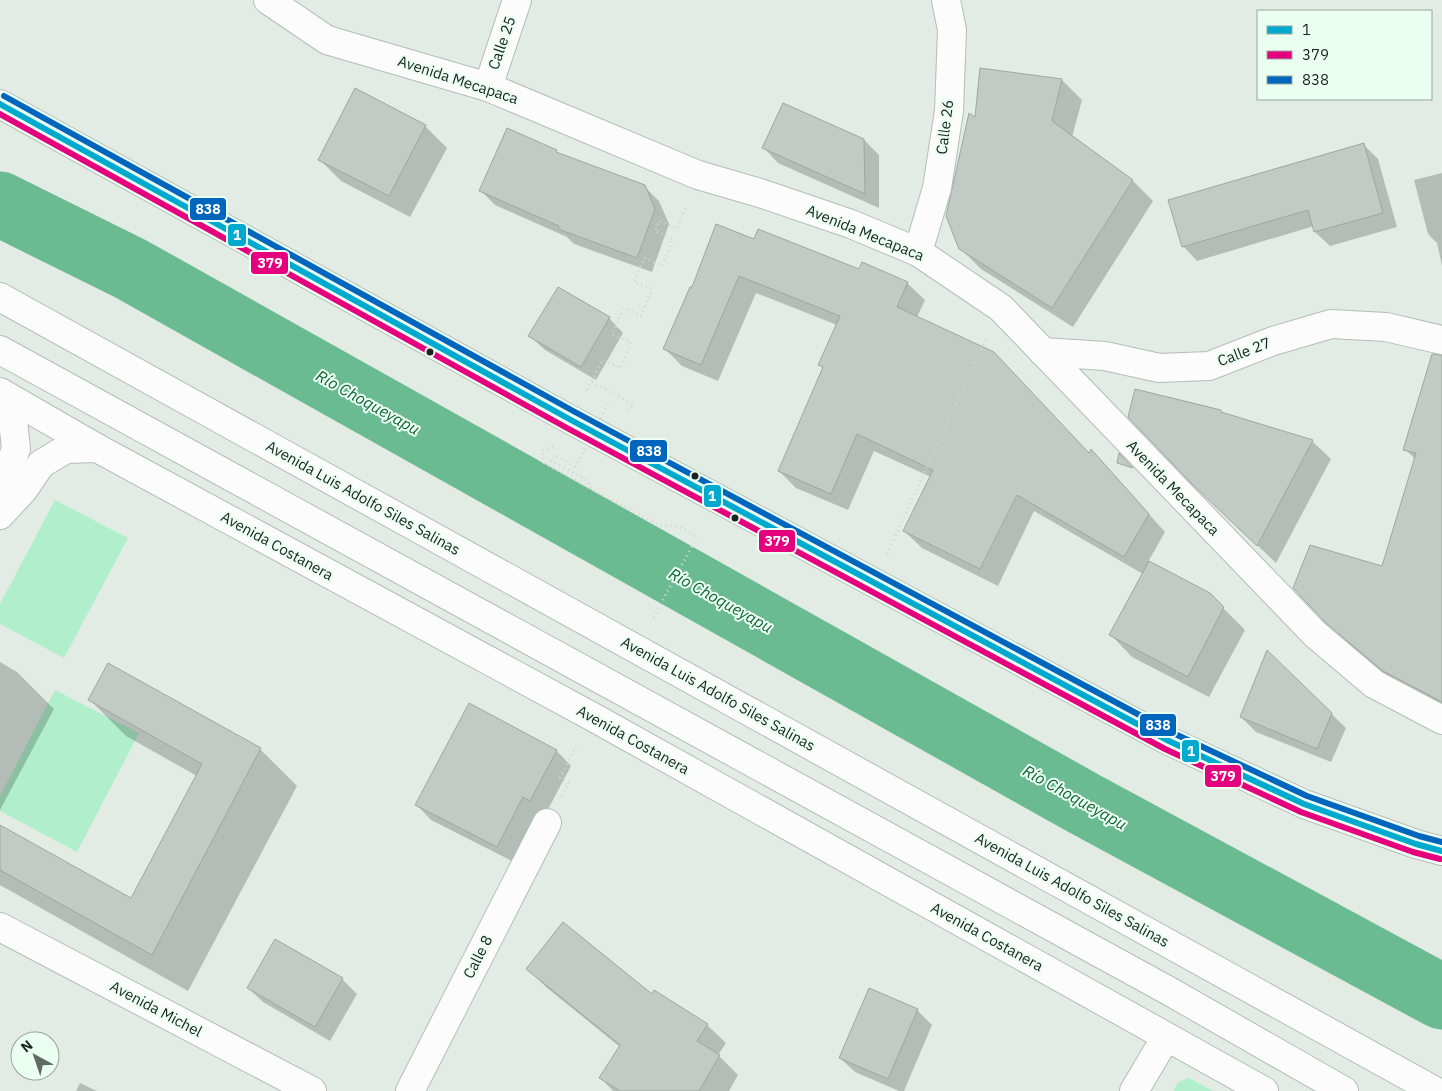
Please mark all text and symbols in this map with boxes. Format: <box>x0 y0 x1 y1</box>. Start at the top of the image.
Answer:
legend <box>1257 10 1432 100</box>
street label: Calle 25 <box>484 14 519 72</box>
text: 1 <box>1302 20 1311 39</box>
text: 379 <box>1302 45 1329 64</box>
street label: Avenida Mecapaca <box>396 51 521 108</box>
text: 838 <box>1302 70 1329 89</box>
street label: Calle 26 <box>932 98 957 155</box>
line badge: 838 <box>189 197 227 221</box>
text: 838 <box>195 200 221 218</box>
street label: Avenida Mecapaca <box>803 200 927 265</box>
line badge: 1 <box>227 223 247 247</box>
text: 1 <box>233 226 242 244</box>
line badge: 379 <box>250 251 289 275</box>
text: 379 <box>257 254 283 272</box>
street label: Calle 27 <box>1215 333 1273 370</box>
unlabelled marker <box>425 347 435 357</box>
water label: Río Choqueyapu <box>313 365 423 439</box>
street label: Avenida Luis Adolfo Siles Salinas <box>263 436 464 559</box>
street label: Avenida Mecapaca <box>1123 436 1224 539</box>
line badge: 838 <box>629 439 668 463</box>
text: 838 <box>636 442 662 460</box>
unlabelled marker <box>690 471 700 481</box>
line badge: 1 <box>703 484 722 508</box>
text: 1 <box>708 487 717 505</box>
street label: Avenida Costanera <box>218 507 337 584</box>
unlabelled marker <box>730 513 740 523</box>
line badge: 379 <box>758 529 796 553</box>
text: 379 <box>764 532 790 550</box>
water label: Río Choqueyapu <box>666 563 776 637</box>
street label: Avenida Luis Adolfo Siles Salinas <box>618 632 819 755</box>
street label: Avenida Costanera <box>574 701 693 778</box>
line badge: 838 <box>1139 713 1177 737</box>
text: 838 <box>1145 716 1171 734</box>
line badge: 1 <box>1181 739 1200 763</box>
text: 1 <box>1187 742 1196 760</box>
water label: Río Choqueyapu <box>1020 760 1130 834</box>
line badge: 379 <box>1204 764 1242 788</box>
text: 379 <box>1210 767 1236 785</box>
street label: Avenida Luis Adolfo Siles Salinas <box>972 828 1173 951</box>
street label: Avenida Costanera <box>928 898 1047 975</box>
street label: Calle 8 <box>459 932 497 982</box>
street label: Avenida Michel <box>107 976 206 1041</box>
north arrow <box>10 1031 60 1081</box>
text: N <box>17 1036 36 1056</box>

